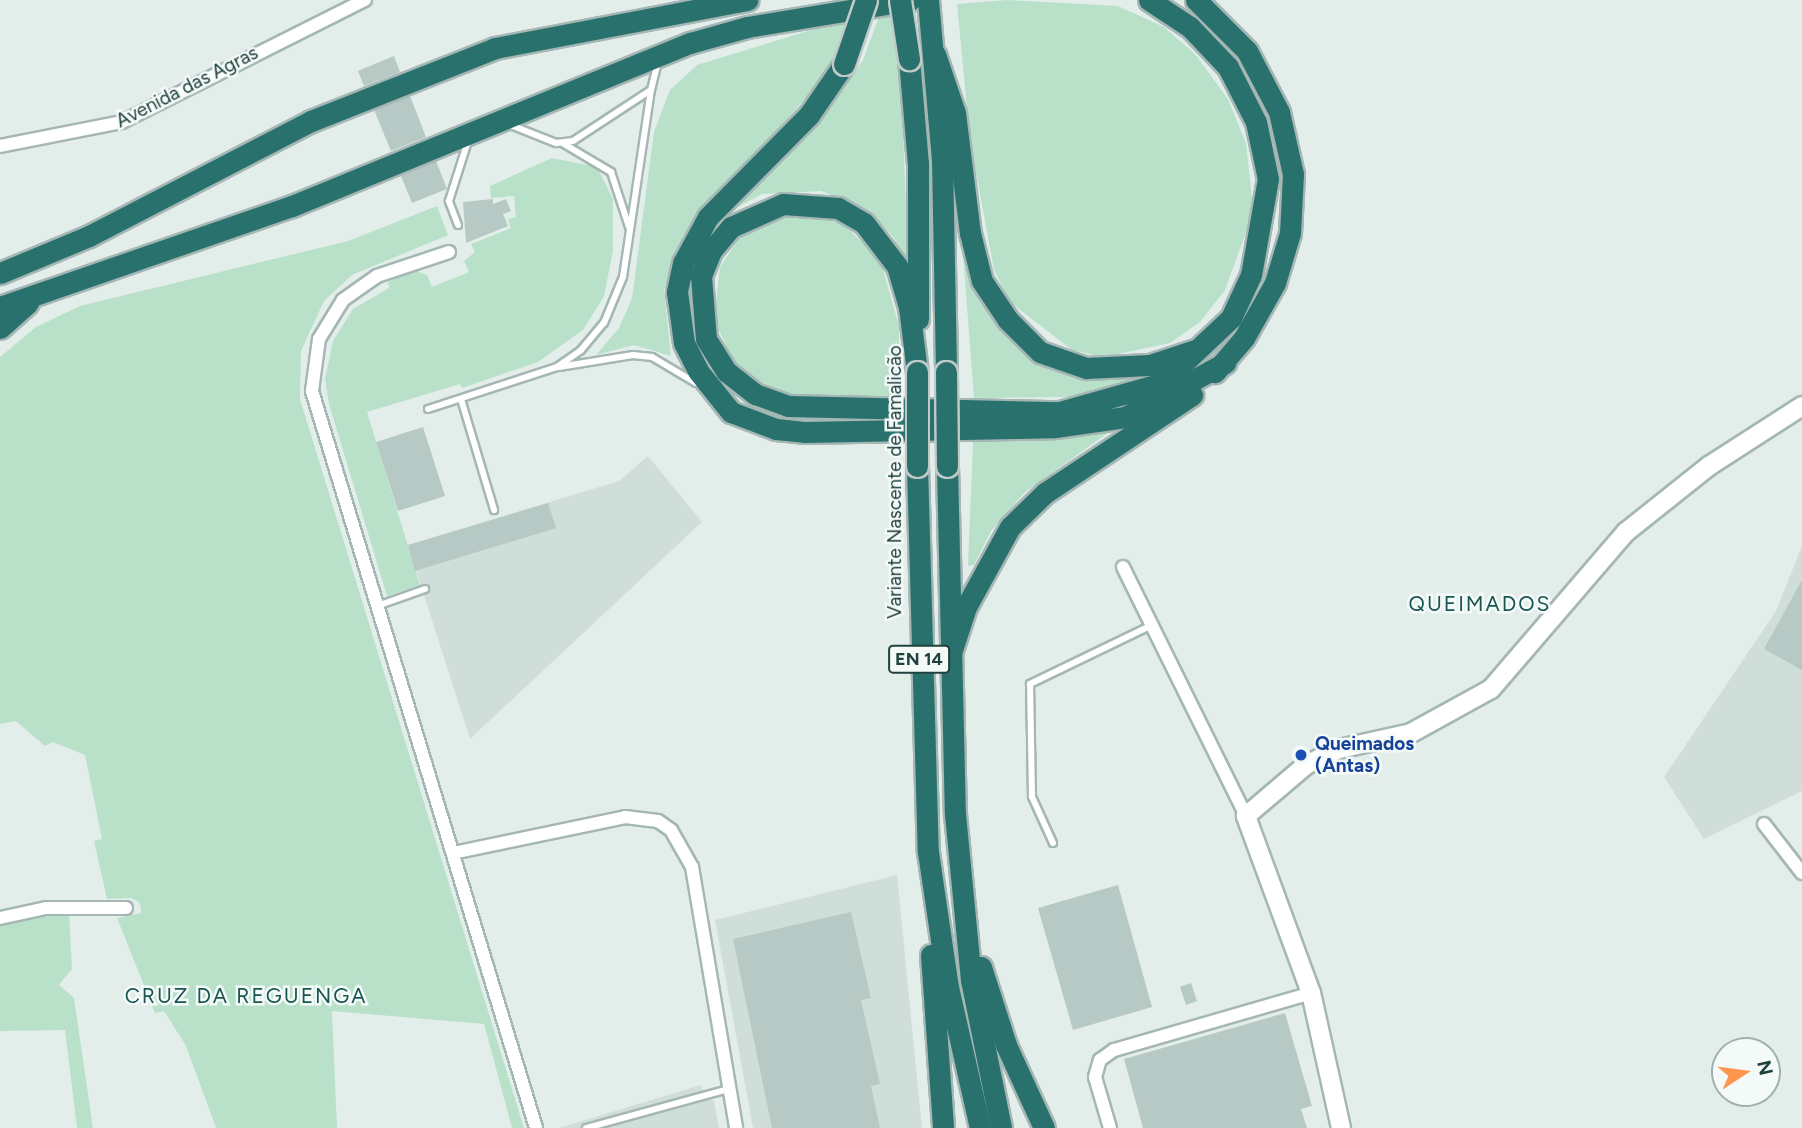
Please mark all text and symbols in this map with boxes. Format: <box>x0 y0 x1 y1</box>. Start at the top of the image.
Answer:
street label: Avenida das Agras <box>112 41 262 133</box>
street label: Variante Nascente de Famalicão <box>884 345 906 619</box>
district label: QUEIMADOS <box>1410 591 1550 617</box>
road number: EN 14 <box>888 644 950 674</box>
place label: Queimados (Antas) <box>1315 733 1414 777</box>
marker: Queimados (Antas) <box>1293 747 1309 763</box>
district label: CRUZ DA REGUENGA <box>127 983 365 1009</box>
north arrow <box>1711 1037 1781 1107</box>
text: N <box>1752 1058 1778 1077</box>

